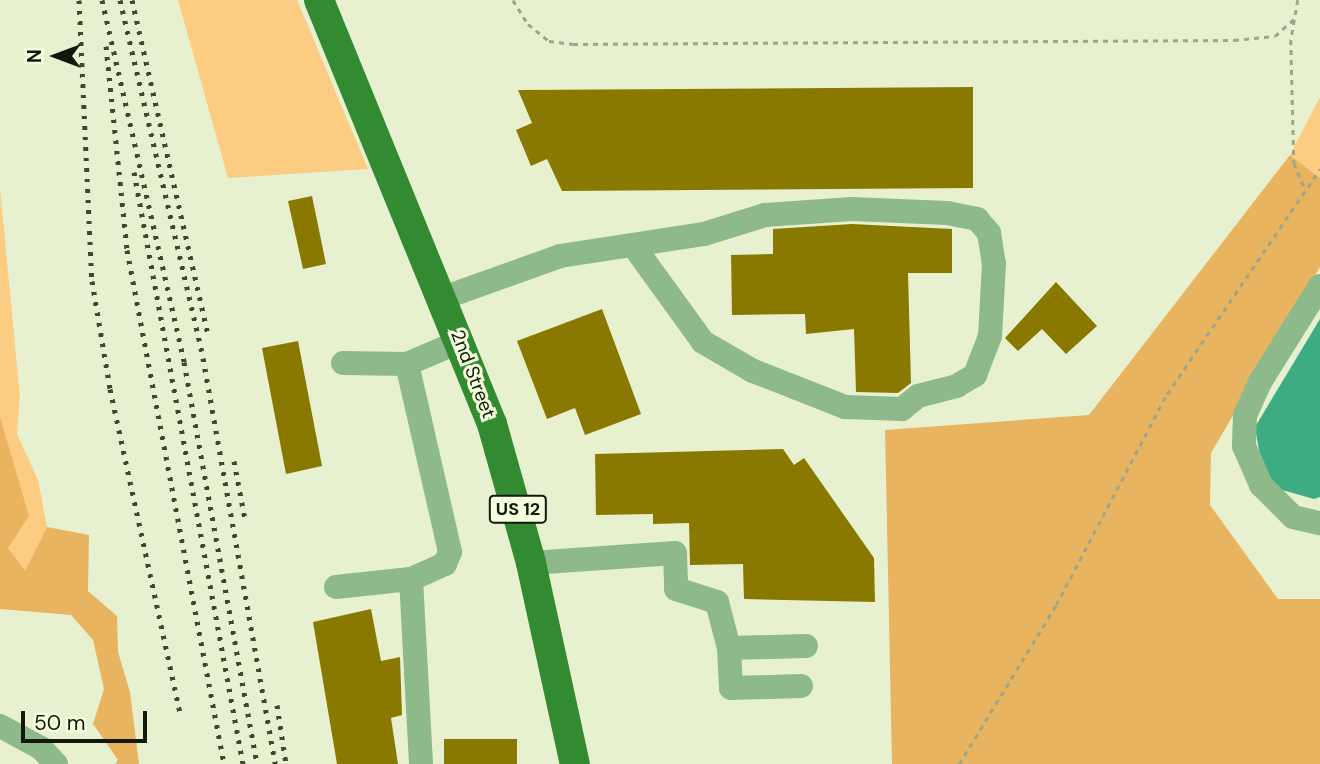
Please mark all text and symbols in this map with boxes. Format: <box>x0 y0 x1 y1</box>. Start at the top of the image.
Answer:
north arrow <box>21 21 91 91</box>
text: N <box>22 49 47 63</box>
street label: 2nd Street <box>446 327 500 421</box>
road number: US 12 <box>488 494 548 524</box>
scale bar <box>24 698 150 742</box>
text: 50 m <box>34 709 85 737</box>

